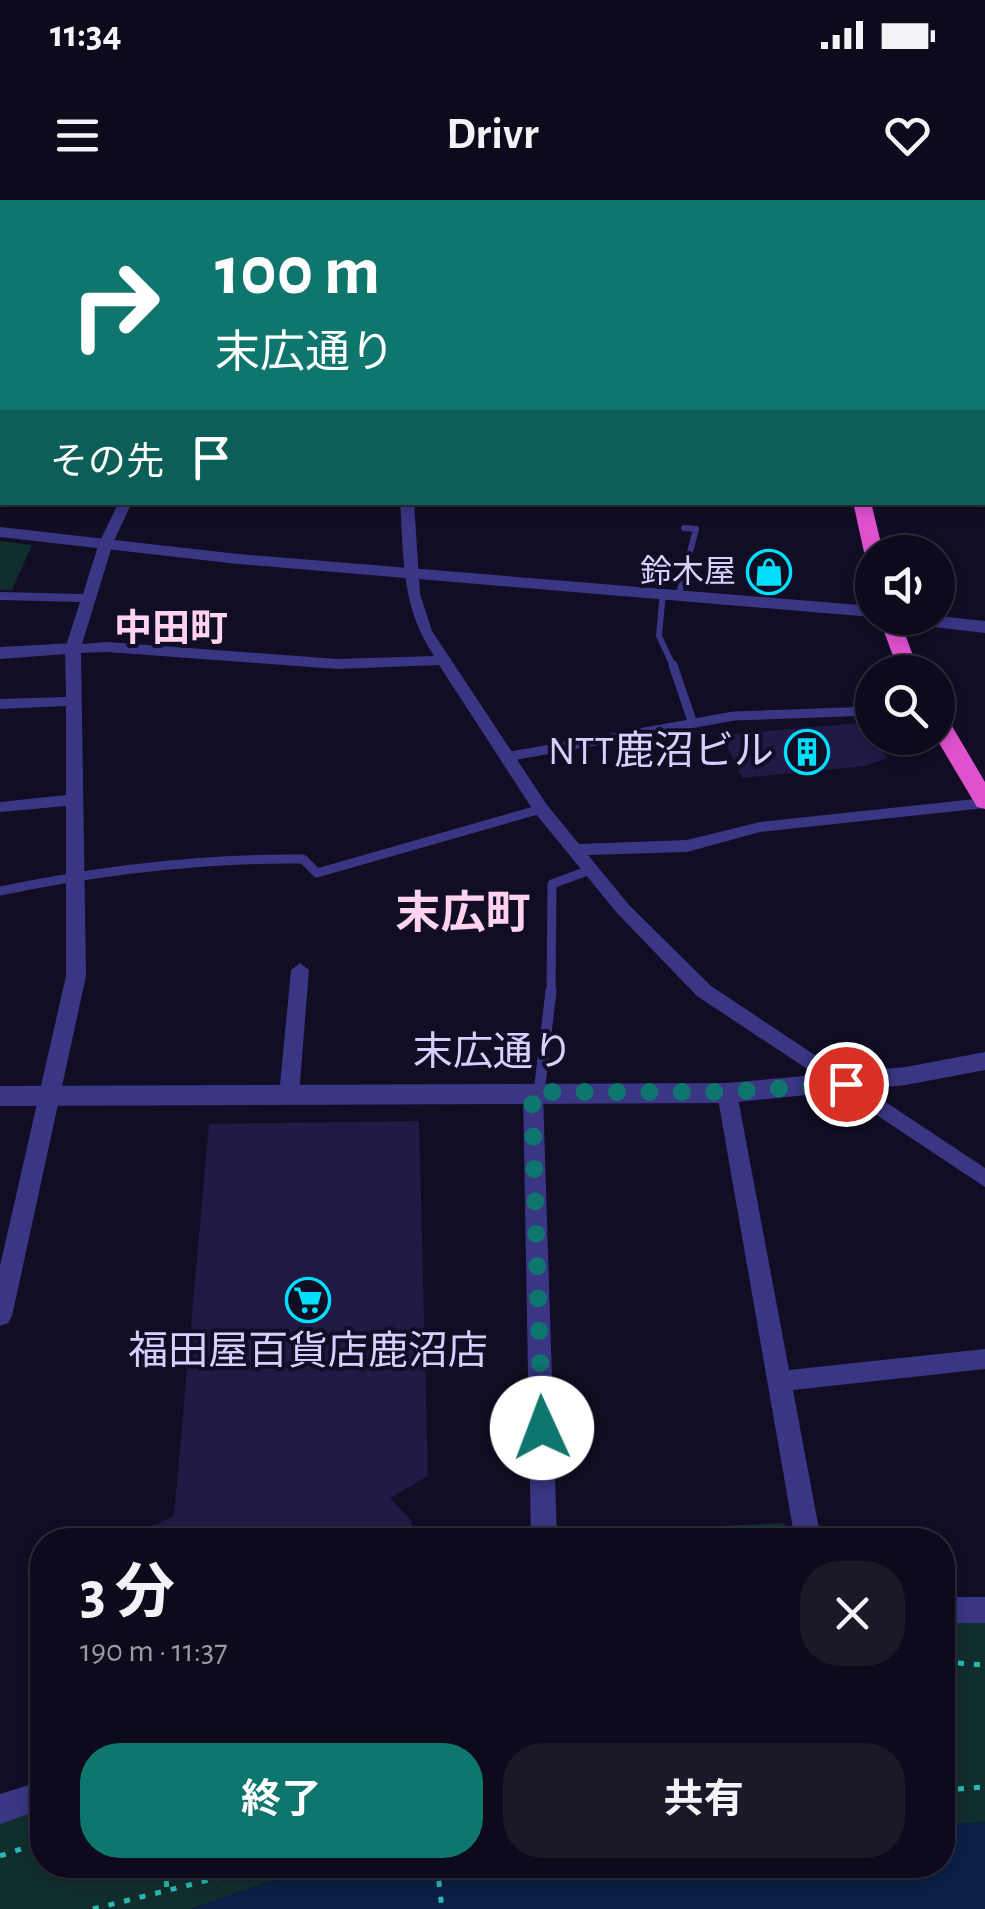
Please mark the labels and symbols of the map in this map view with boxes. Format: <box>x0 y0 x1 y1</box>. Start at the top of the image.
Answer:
shop icon: 鈴木屋 <box>746 549 792 595</box>
place label: 鈴木屋 <box>640 555 736 588</box>
district label: 中田町 <box>114 608 228 649</box>
building icon: NTT鹿沼ビル <box>784 729 830 775</box>
place label: NTT鹿沼ビル <box>548 730 774 772</box>
district label: 末広町 <box>395 889 531 937</box>
street label: 末広通り <box>413 1031 573 1073</box>
pin <box>804 1042 889 1127</box>
supermarket icon: 福田屋百貨店鹿沼店 <box>285 1277 331 1323</box>
place label: 福田屋百貨店鹿沼店 <box>128 1330 488 1372</box>
position arrow <box>490 1376 594 1480</box>

